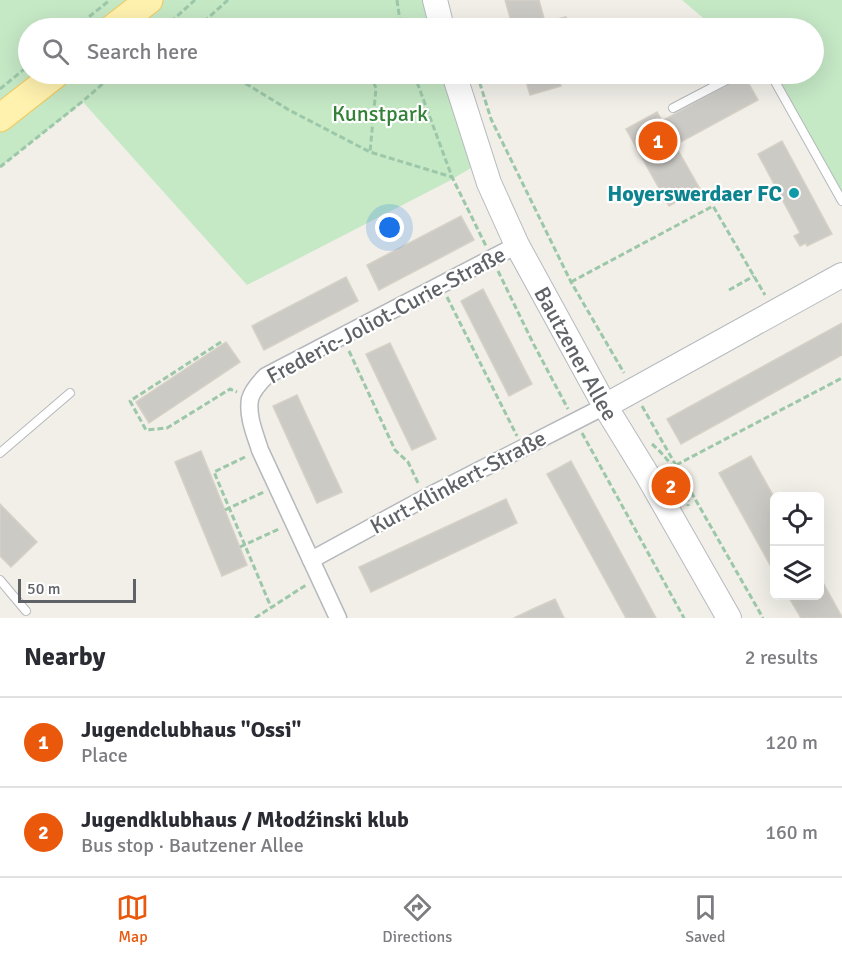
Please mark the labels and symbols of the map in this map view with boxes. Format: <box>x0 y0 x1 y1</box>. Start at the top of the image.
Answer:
park label: Kunstpark <box>332 100 428 127</box>
pin: 1 <box>638 118 678 164</box>
place label: Hoyerswerdaer FC <box>607 180 782 207</box>
marker: Hoyerswerdaer FC <box>787 186 801 200</box>
your location <box>375 213 404 242</box>
street label: Frederic-Joliot-Curie-Straße <box>262 240 510 390</box>
street label: Bautzener Allee <box>529 282 624 425</box>
street label: Kurt-Klinkert-Straße <box>365 424 551 540</box>
pin: 2 <box>652 464 690 508</box>
scale bar <box>18 576 136 604</box>

